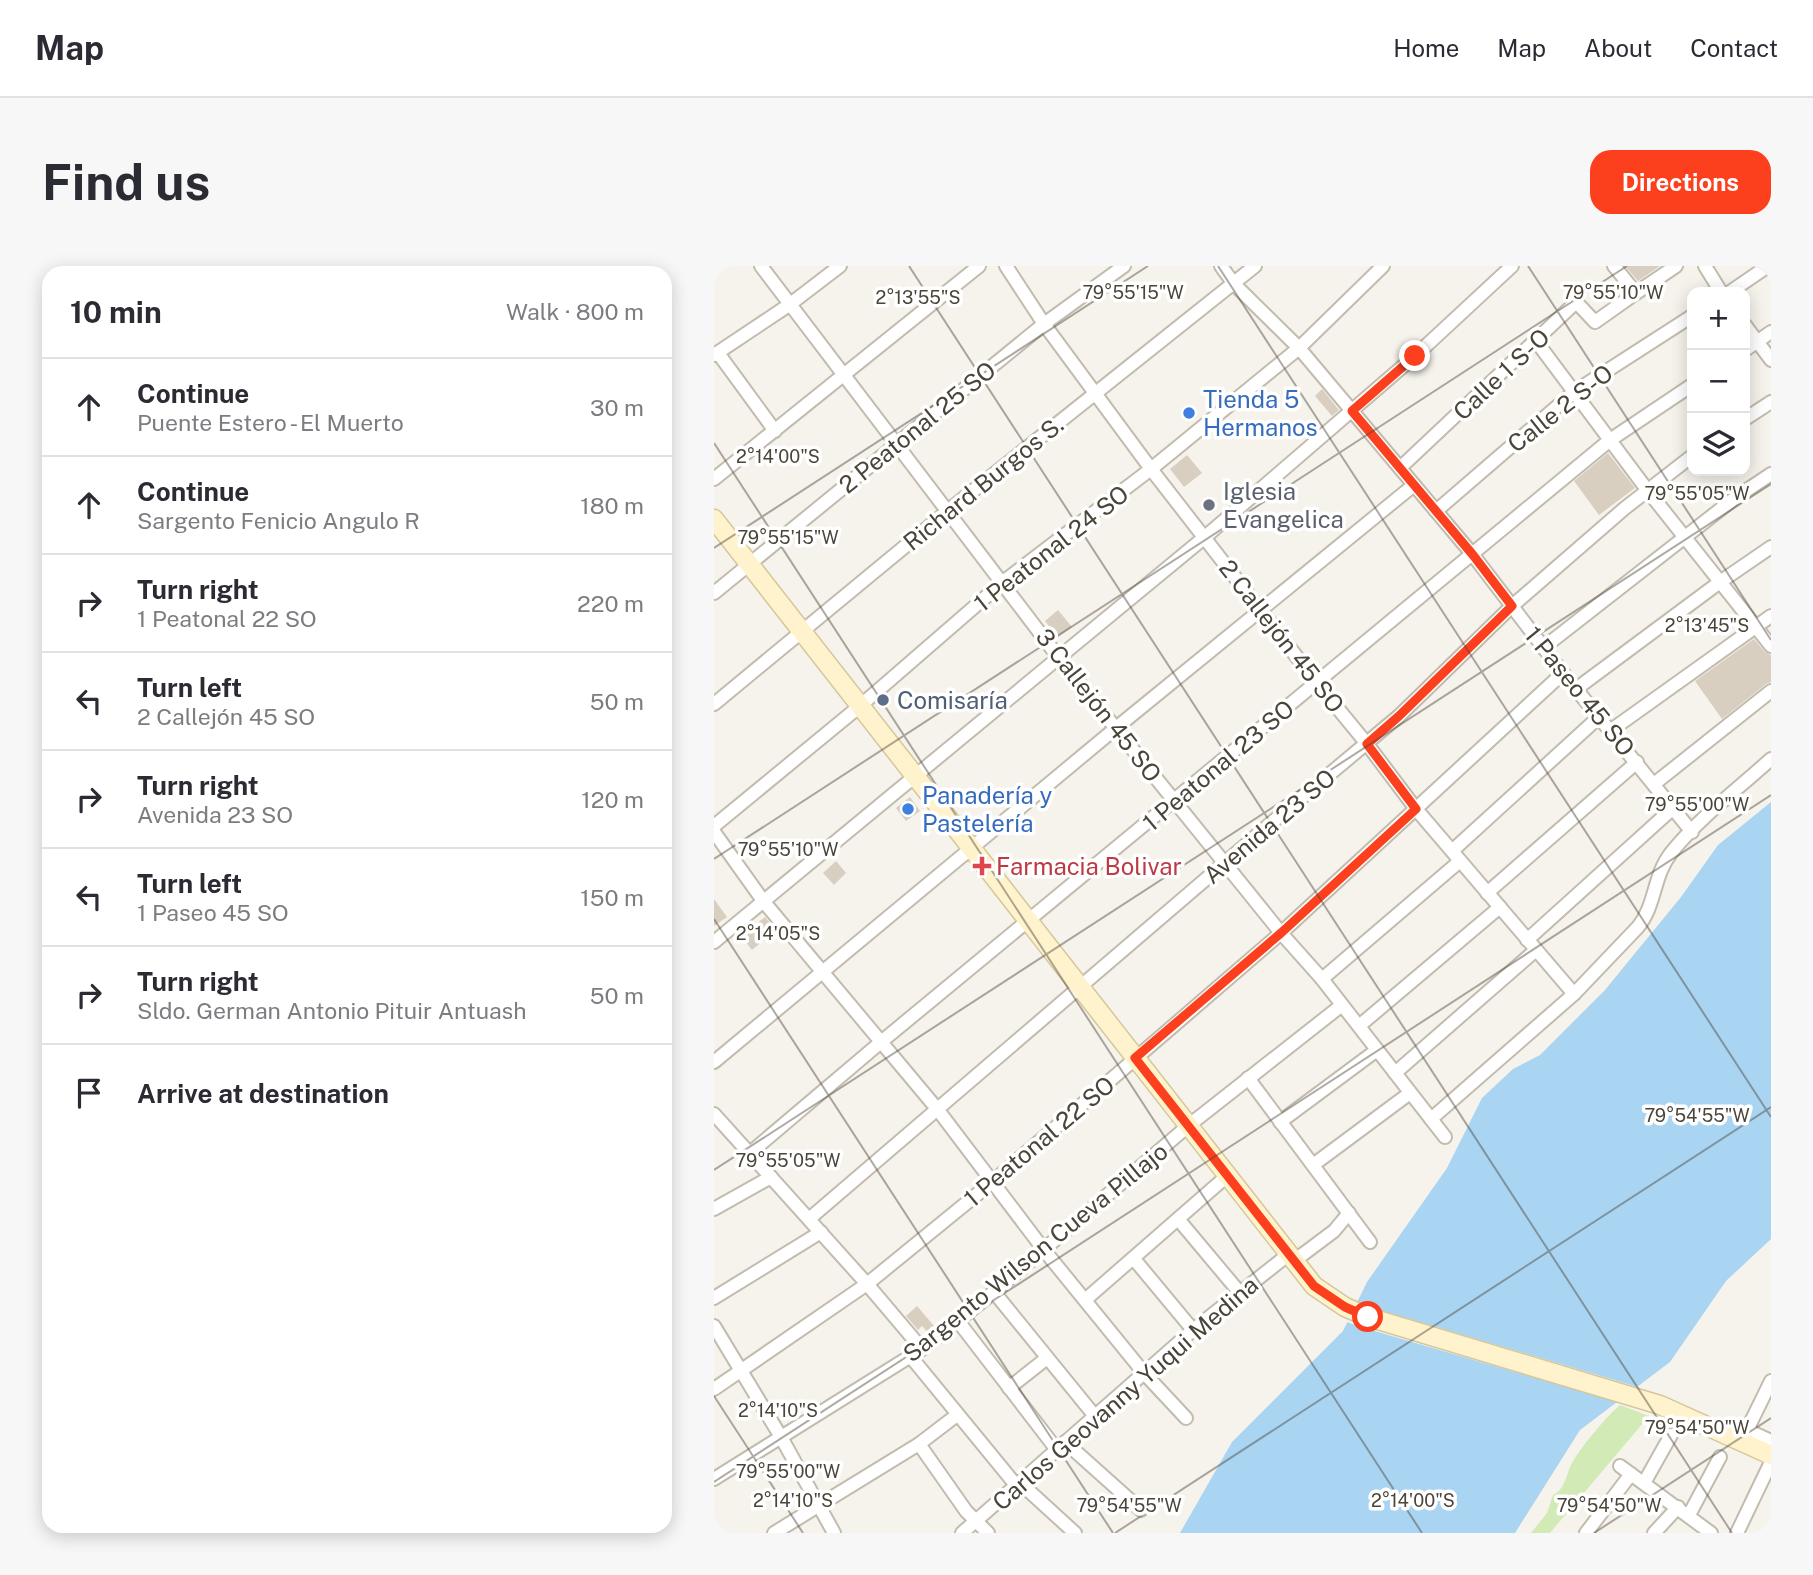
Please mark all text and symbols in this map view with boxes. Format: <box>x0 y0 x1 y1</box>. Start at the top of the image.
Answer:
text: Map <box>35 29 104 67</box>
text: Home <box>1393 34 1459 62</box>
text: Map <box>1497 34 1546 62</box>
text: About <box>1584 34 1652 62</box>
text: Contact <box>1690 34 1778 62</box>
button: Directions <box>1590 150 1771 214</box>
text: Find us <box>42 153 210 211</box>
text: 79°55'15"W <box>1082 282 1184 303</box>
text: 79°55'10"W <box>1563 282 1663 303</box>
text: 2°13'55"S <box>876 287 960 308</box>
map controls <box>1687 287 1750 476</box>
button: + <box>1687 287 1750 350</box>
text: 10 min <box>70 294 162 330</box>
text: Walk · 800 m <box>506 298 644 325</box>
street label: Calle 1 S-O <box>1447 323 1555 425</box>
route end <box>1399 340 1430 371</box>
button: − <box>1687 350 1750 413</box>
street label: 2 Peatonal 25 SO <box>833 355 1001 499</box>
street label: Calle 2 S-O <box>1502 358 1618 458</box>
text: Continue <box>137 378 249 409</box>
place label: Tienda 5 Hermanos <box>1203 385 1318 441</box>
icon: ahead <box>70 388 108 426</box>
text: 30 m <box>590 394 644 421</box>
marker: Tienda 5 Hermanos <box>1181 405 1197 421</box>
text: Puente Estero - El Muerto <box>137 409 404 436</box>
street label: Richard Burgos S. <box>897 410 1069 556</box>
button: layers <box>1687 413 1750 476</box>
text: 2°14'00"S <box>736 446 820 467</box>
text: Continue <box>137 476 249 507</box>
place label: Iglesia Evangelica <box>1223 477 1344 533</box>
street label: 1 Peatonal 24 SO <box>968 479 1134 617</box>
text: 79°55'05"W <box>1645 483 1749 504</box>
icon: ahead <box>70 486 108 524</box>
text: 180 m <box>580 492 644 519</box>
marker: Iglesia Evangelica <box>1201 497 1217 513</box>
text: Sargento Fenicio Angulo R <box>137 507 420 534</box>
text: 79°55'15"W <box>737 527 839 548</box>
street label: 2 Callejón 45 SO <box>1214 554 1350 718</box>
text: Turn right <box>137 574 259 605</box>
icon: right <box>70 584 108 622</box>
text: 220 m <box>577 590 644 617</box>
text: 1 Peatonal 22 SO <box>137 605 317 632</box>
text: 2°13'45"S <box>1665 615 1749 636</box>
street label: 1 Paseo 45 SO <box>1519 621 1641 761</box>
street label: 3 Callejón 45 SO <box>1030 623 1168 787</box>
text: Turn left <box>137 672 242 703</box>
icon: left <box>70 682 108 720</box>
place label: Comisaría <box>897 686 1008 714</box>
text: 50 m <box>590 688 644 715</box>
marker: Comisaría <box>875 692 891 708</box>
street label: 1 Peatonal 23 SO <box>1137 694 1299 836</box>
text: 2 Callejón 45 SO <box>137 703 315 730</box>
street label: Avenida 23 SO <box>1198 763 1340 889</box>
text: Turn right <box>137 770 259 801</box>
icon: right <box>70 780 108 818</box>
place label: Panadería y Pastelería <box>922 781 1052 837</box>
text: 120 m <box>581 786 644 813</box>
text: 79°55'00"W <box>1645 794 1749 815</box>
text: Avenida 23 SO <box>137 801 293 828</box>
marker: Panadería y Pastelería <box>900 801 916 817</box>
text: 79°55'10"W <box>738 839 838 860</box>
place label: Farmacia Bolivar <box>996 852 1182 880</box>
marker: Farmacia Bolivar <box>974 858 990 874</box>
text: Turn left <box>137 868 242 899</box>
icon: left <box>70 878 108 916</box>
text: 150 m <box>580 884 644 911</box>
text: 1 Paseo 45 SO <box>137 899 289 926</box>
text: 2°14'05"S <box>736 923 820 944</box>
text: Turn right <box>137 966 259 997</box>
icon: right <box>70 976 108 1014</box>
text: 50 m <box>590 982 644 1009</box>
text: Sldo. German Antonio Pituir Antuash <box>137 997 527 1024</box>
street label: 1 Peatonal 22 SO <box>958 1070 1120 1212</box>
icon: arrive <box>70 1074 108 1112</box>
text: Arrive at destination <box>137 1078 389 1109</box>
text: 79°54'55"W <box>1644 1105 1750 1126</box>
street label: Sargento Wilson Cueva Pillajo <box>897 1137 1173 1367</box>
text: 79°55'05"W <box>736 1150 840 1171</box>
street label: Carlos Geovanny Yuqui Medina <box>987 1270 1263 1516</box>
route start <box>1352 1301 1383 1332</box>
text: 2°14'10"S <box>738 1400 818 1421</box>
text: 79°54'50"W <box>1645 1417 1749 1438</box>
text: 79°55'00"W <box>736 1461 840 1482</box>
text: 2°14'10"S <box>753 1490 833 1511</box>
text: 2°14'00"S <box>1371 1490 1455 1511</box>
text: 79°54'55"W <box>1076 1495 1182 1516</box>
text: 79°54'50"W <box>1557 1495 1661 1516</box>

